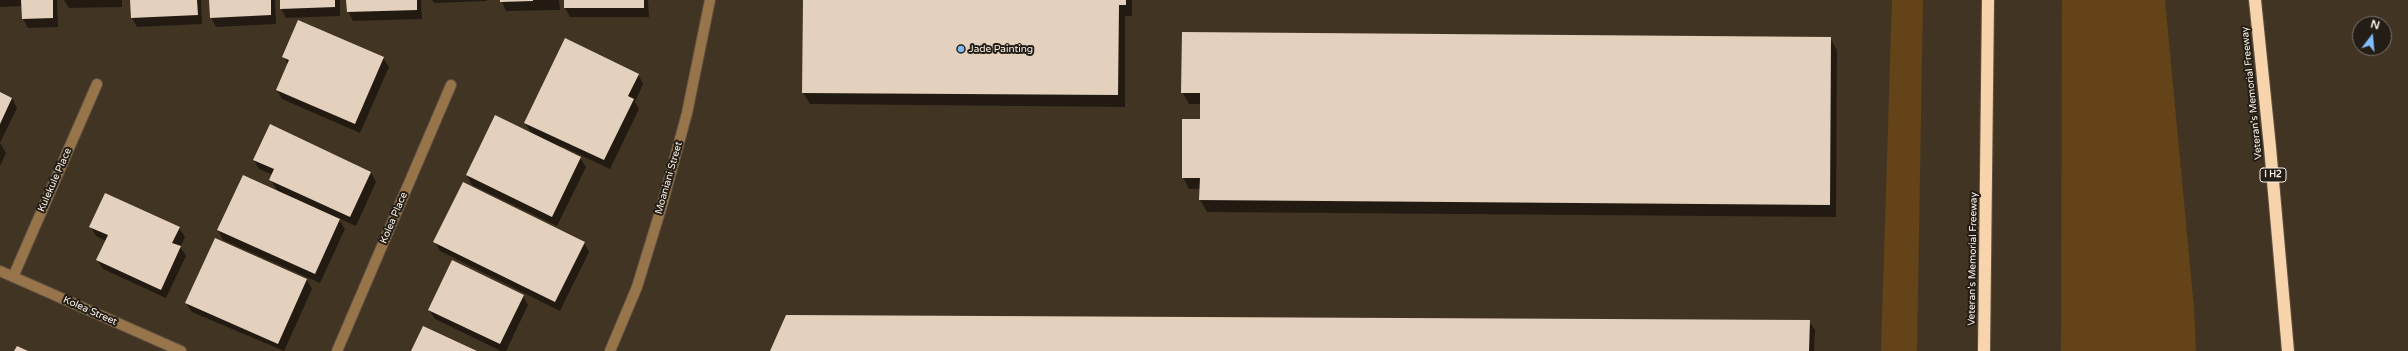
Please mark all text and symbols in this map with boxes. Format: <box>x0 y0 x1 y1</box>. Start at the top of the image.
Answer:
north arrow <box>2352 16 2392 56</box>
text: N <box>2369 17 2381 32</box>
street label: Veteran's Memorial Freeway <box>2239 26 2265 160</box>
place label: Jade Painting <box>969 43 1033 55</box>
marker: Jade Painting <box>956 44 966 54</box>
street label: Moaniani Street <box>653 140 685 216</box>
street label: Kulekule Place <box>35 146 75 214</box>
road number: I H2 <box>2260 168 2286 182</box>
street label: Kolea Place <box>378 190 410 246</box>
street label: Veteran's Memorial Freeway <box>1966 192 1980 326</box>
street label: Kolea Street <box>61 294 119 328</box>

